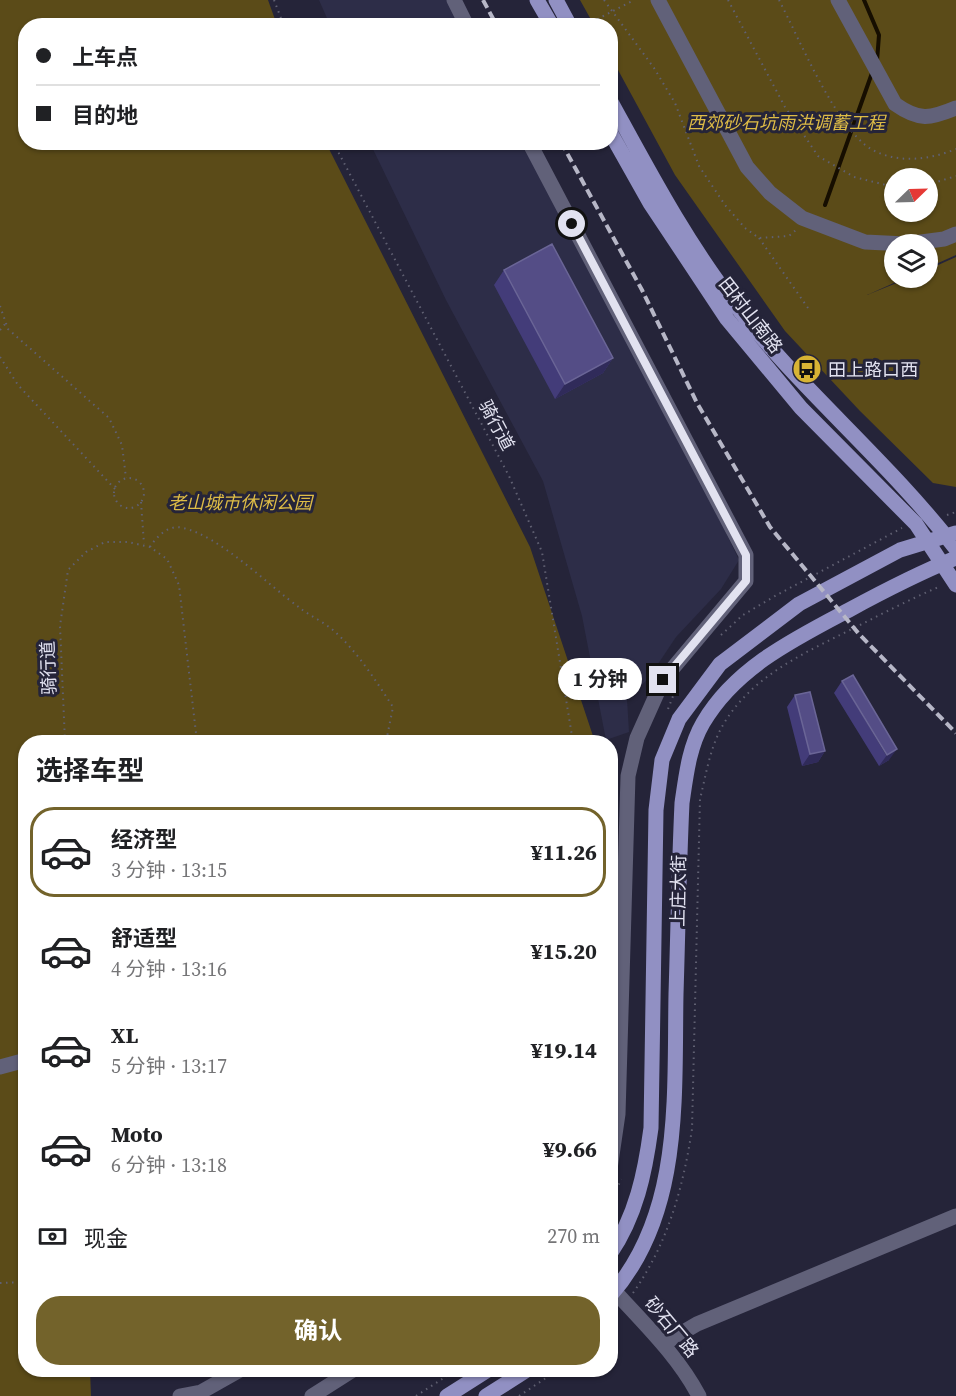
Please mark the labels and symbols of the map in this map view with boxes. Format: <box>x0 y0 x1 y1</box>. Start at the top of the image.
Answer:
park label: 西郊砂石坑雨洪调蓄工程 <box>687 110 887 135</box>
north arrow <box>884 168 938 222</box>
route start <box>558 210 585 237</box>
street label: 田村山南路 <box>713 272 789 358</box>
bus stop icon: 田上路口西 <box>791 353 823 385</box>
place label: 田上路口西 <box>828 357 918 382</box>
street label: 骑行道 <box>473 395 521 455</box>
park label: 老山城市休闲公园 <box>168 490 315 515</box>
street label: 骑行道 <box>35 641 61 695</box>
callout: 1 分钟 <box>558 659 642 701</box>
route end <box>649 666 676 693</box>
street label: 上庄大街 <box>665 855 691 927</box>
street label: 砂石厂路 <box>639 1291 705 1363</box>

